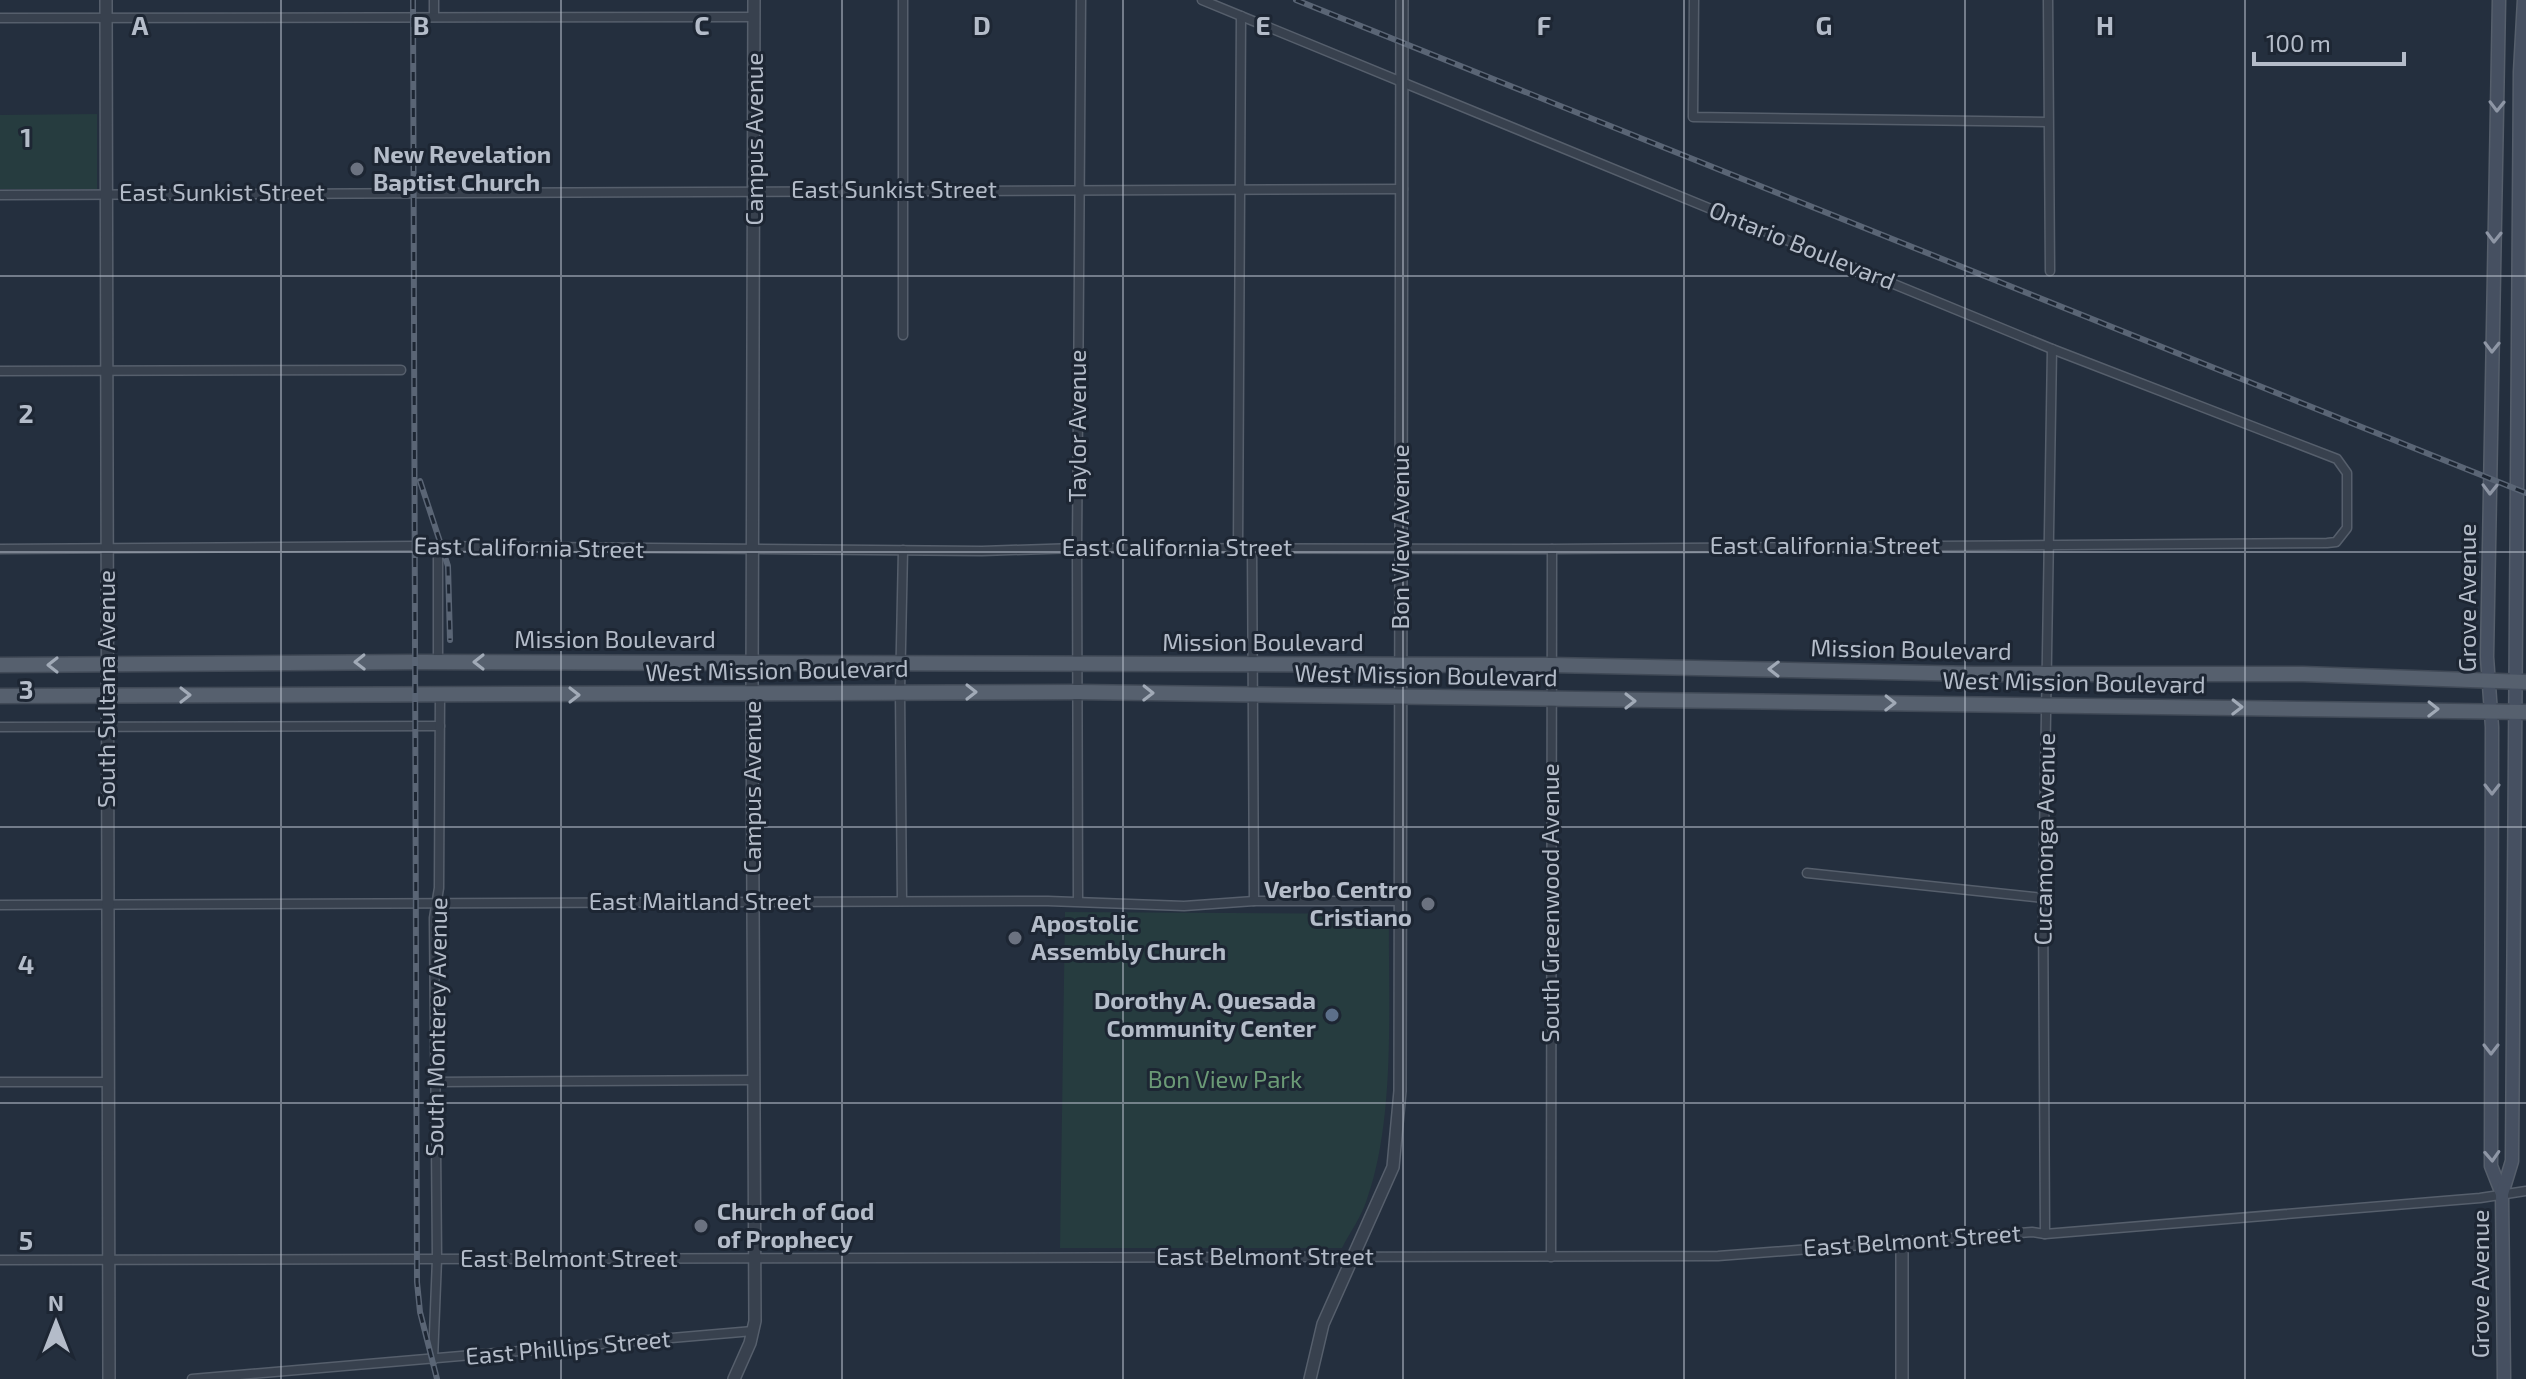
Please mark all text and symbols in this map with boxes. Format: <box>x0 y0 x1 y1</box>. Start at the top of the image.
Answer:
text: A <box>132 9 149 40</box>
text: B <box>413 9 429 40</box>
text: C <box>694 9 710 40</box>
text: D <box>973 9 991 40</box>
text: E <box>1255 9 1271 40</box>
text: F <box>1537 9 1551 40</box>
text: G <box>1816 9 1832 40</box>
text: H <box>2096 9 2114 40</box>
scale bar <box>2254 16 2404 66</box>
text: 100 m <box>2266 28 2331 57</box>
street label: Campus Avenue <box>739 53 768 225</box>
one-way arrow <box>2488 100 2505 113</box>
text: 1 <box>20 121 32 152</box>
place label: New Revelation Baptist Church <box>373 139 551 196</box>
marker: New Revelation Baptist Church <box>348 160 366 178</box>
street label: East Sunkist Street <box>791 174 997 203</box>
street label: East Sunkist Street <box>119 177 325 206</box>
street label: Ontario Boulevard <box>1705 194 1900 295</box>
one-way arrow <box>2485 231 2503 244</box>
one-way arrow <box>2484 341 2501 354</box>
street label: Taylor Avenue <box>1062 350 1091 502</box>
text: 2 <box>18 397 34 428</box>
street label: Bon View Avenue <box>1385 444 1414 630</box>
one-way arrow <box>2481 483 2499 496</box>
street label: Grove Avenue <box>2452 524 2481 672</box>
street label: East California Street <box>414 530 645 563</box>
street label: East California Street <box>1710 530 1940 559</box>
street label: East California Street <box>1062 532 1292 561</box>
street label: South Sultana Avenue <box>91 570 120 808</box>
street label: Mission Boulevard <box>514 624 716 653</box>
street label: Mission Boulevard <box>1162 627 1364 656</box>
street label: Mission Boulevard <box>1810 632 2012 665</box>
one-way arrow <box>353 653 366 671</box>
one-way arrow <box>472 653 485 671</box>
street label: West Mission Boulevard <box>645 653 909 686</box>
one-way arrow <box>46 656 59 674</box>
street label: West Mission Boulevard <box>1294 658 1558 691</box>
one-way arrow <box>1767 661 1780 678</box>
street label: West Mission Boulevard <box>1942 665 2206 698</box>
text: 3 <box>19 673 33 704</box>
one-way arrow <box>965 683 978 701</box>
one-way arrow <box>1142 684 1155 702</box>
one-way arrow <box>179 686 192 704</box>
one-way arrow <box>568 686 581 704</box>
one-way arrow <box>1624 692 1637 710</box>
one-way arrow <box>1884 694 1897 712</box>
one-way arrow <box>2231 698 2244 715</box>
street label: Campus Avenue <box>737 701 766 873</box>
one-way arrow <box>2427 701 2440 718</box>
street label: Cucamonga Avenue <box>2027 732 2060 945</box>
street label: South Greenwood Avenue <box>1535 763 1564 1043</box>
one-way arrow <box>2483 783 2501 796</box>
place label: Verbo Centro Cristiano <box>1264 874 1412 931</box>
street label: East Maitland Street <box>589 886 811 915</box>
marker: Verbo Centro Cristiano <box>1419 895 1437 913</box>
street label: South Monterey Avenue <box>419 897 452 1157</box>
place label: Apostolic Assembly Church <box>1031 908 1226 965</box>
marker: Apostolic Assembly Church <box>1006 929 1024 947</box>
text: 4 <box>18 948 34 979</box>
place label: Dorothy A. Quesada Community Center <box>1094 985 1317 1042</box>
marker: Dorothy A. Quesada Community Center <box>1323 1006 1341 1024</box>
one-way arrow <box>2482 1043 2500 1056</box>
park label: Bon View Park <box>1148 1064 1302 1093</box>
one-way arrow <box>2483 1150 2500 1163</box>
place label: Church of God of Prophecy <box>717 1196 874 1253</box>
street label: Grove Avenue <box>2465 1210 2494 1358</box>
marker: Church of God of Prophecy <box>692 1217 710 1235</box>
street label: East Belmont Street <box>1802 1217 2022 1262</box>
text: 5 <box>19 1224 33 1255</box>
street label: East Belmont Street <box>1156 1241 1374 1270</box>
street label: East Belmont Street <box>460 1243 678 1272</box>
north arrow <box>16 1283 96 1363</box>
text: N <box>48 1289 64 1315</box>
street label: East Phillips Street <box>464 1323 672 1370</box>

